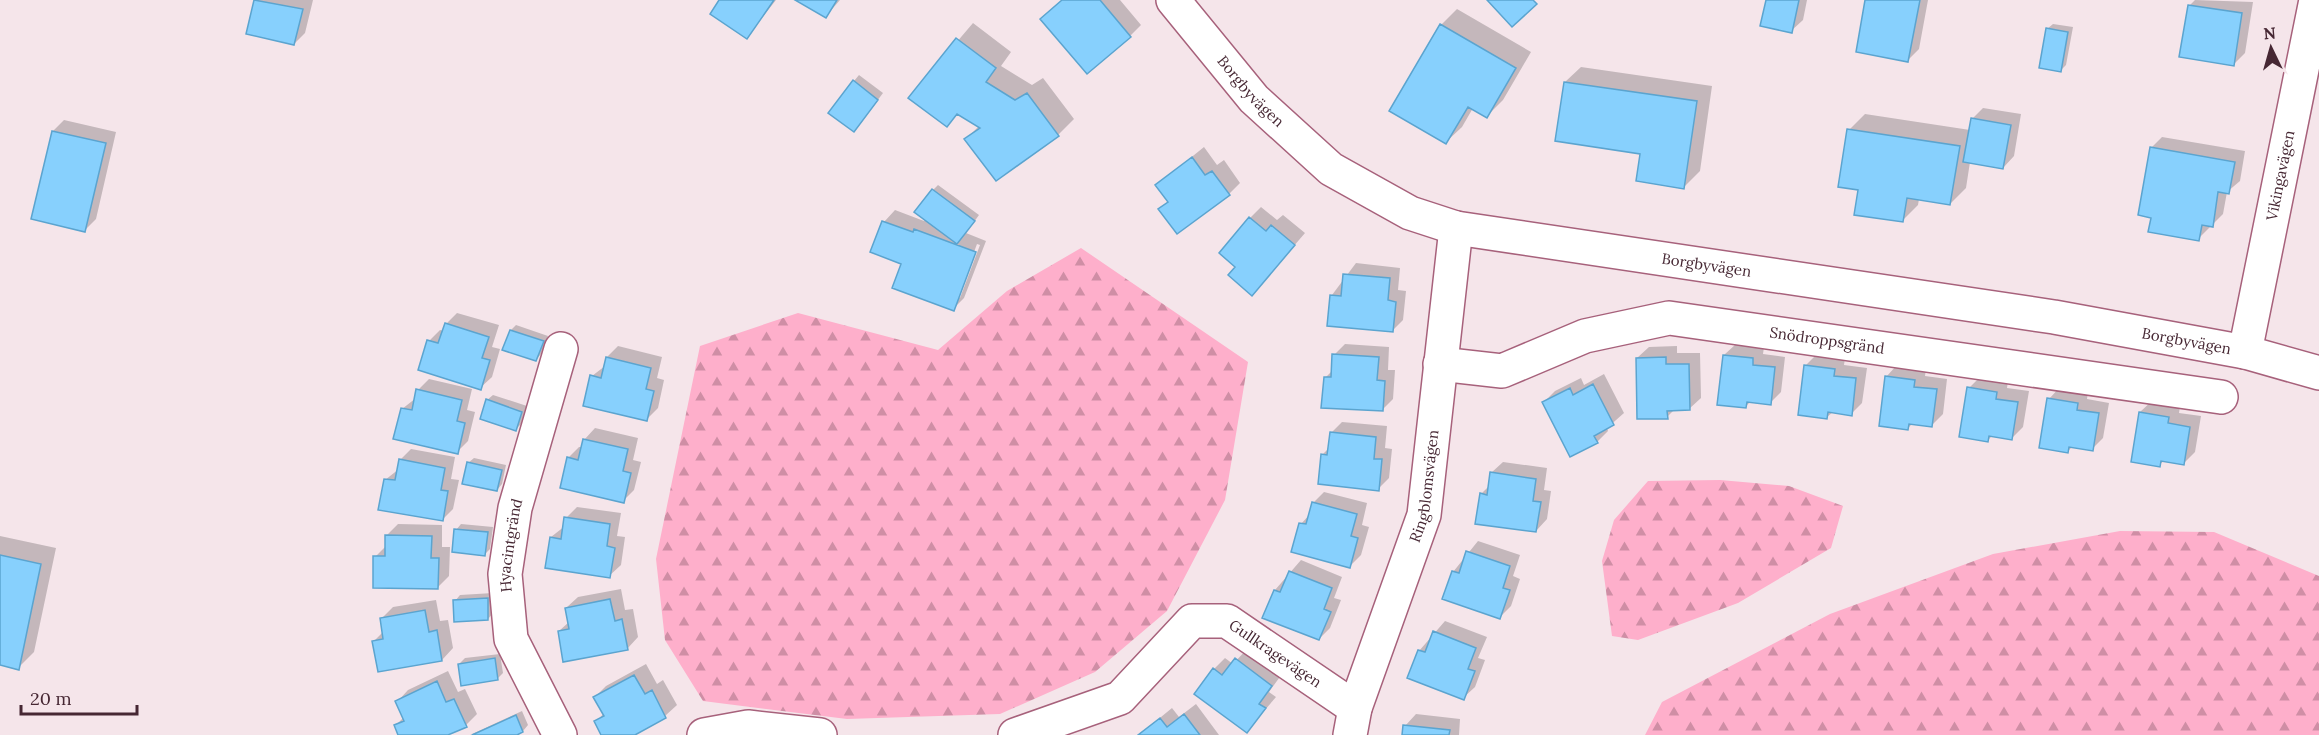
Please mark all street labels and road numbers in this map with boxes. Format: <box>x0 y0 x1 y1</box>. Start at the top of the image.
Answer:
street label: Borgbyvägen <box>1213 52 1288 131</box>
street label: Vikingavägen <box>2262 129 2298 223</box>
street label: Borgbyvägen <box>1660 249 1753 281</box>
street label: Snödroppsgränd <box>1768 323 1886 358</box>
street label: Borgbyvägen <box>2140 323 2233 358</box>
street label: Ringblomsvägen <box>1405 429 1442 545</box>
street label: Hyacintgränd <box>495 496 526 593</box>
street label: Gullkragevägen <box>1226 615 1325 691</box>

